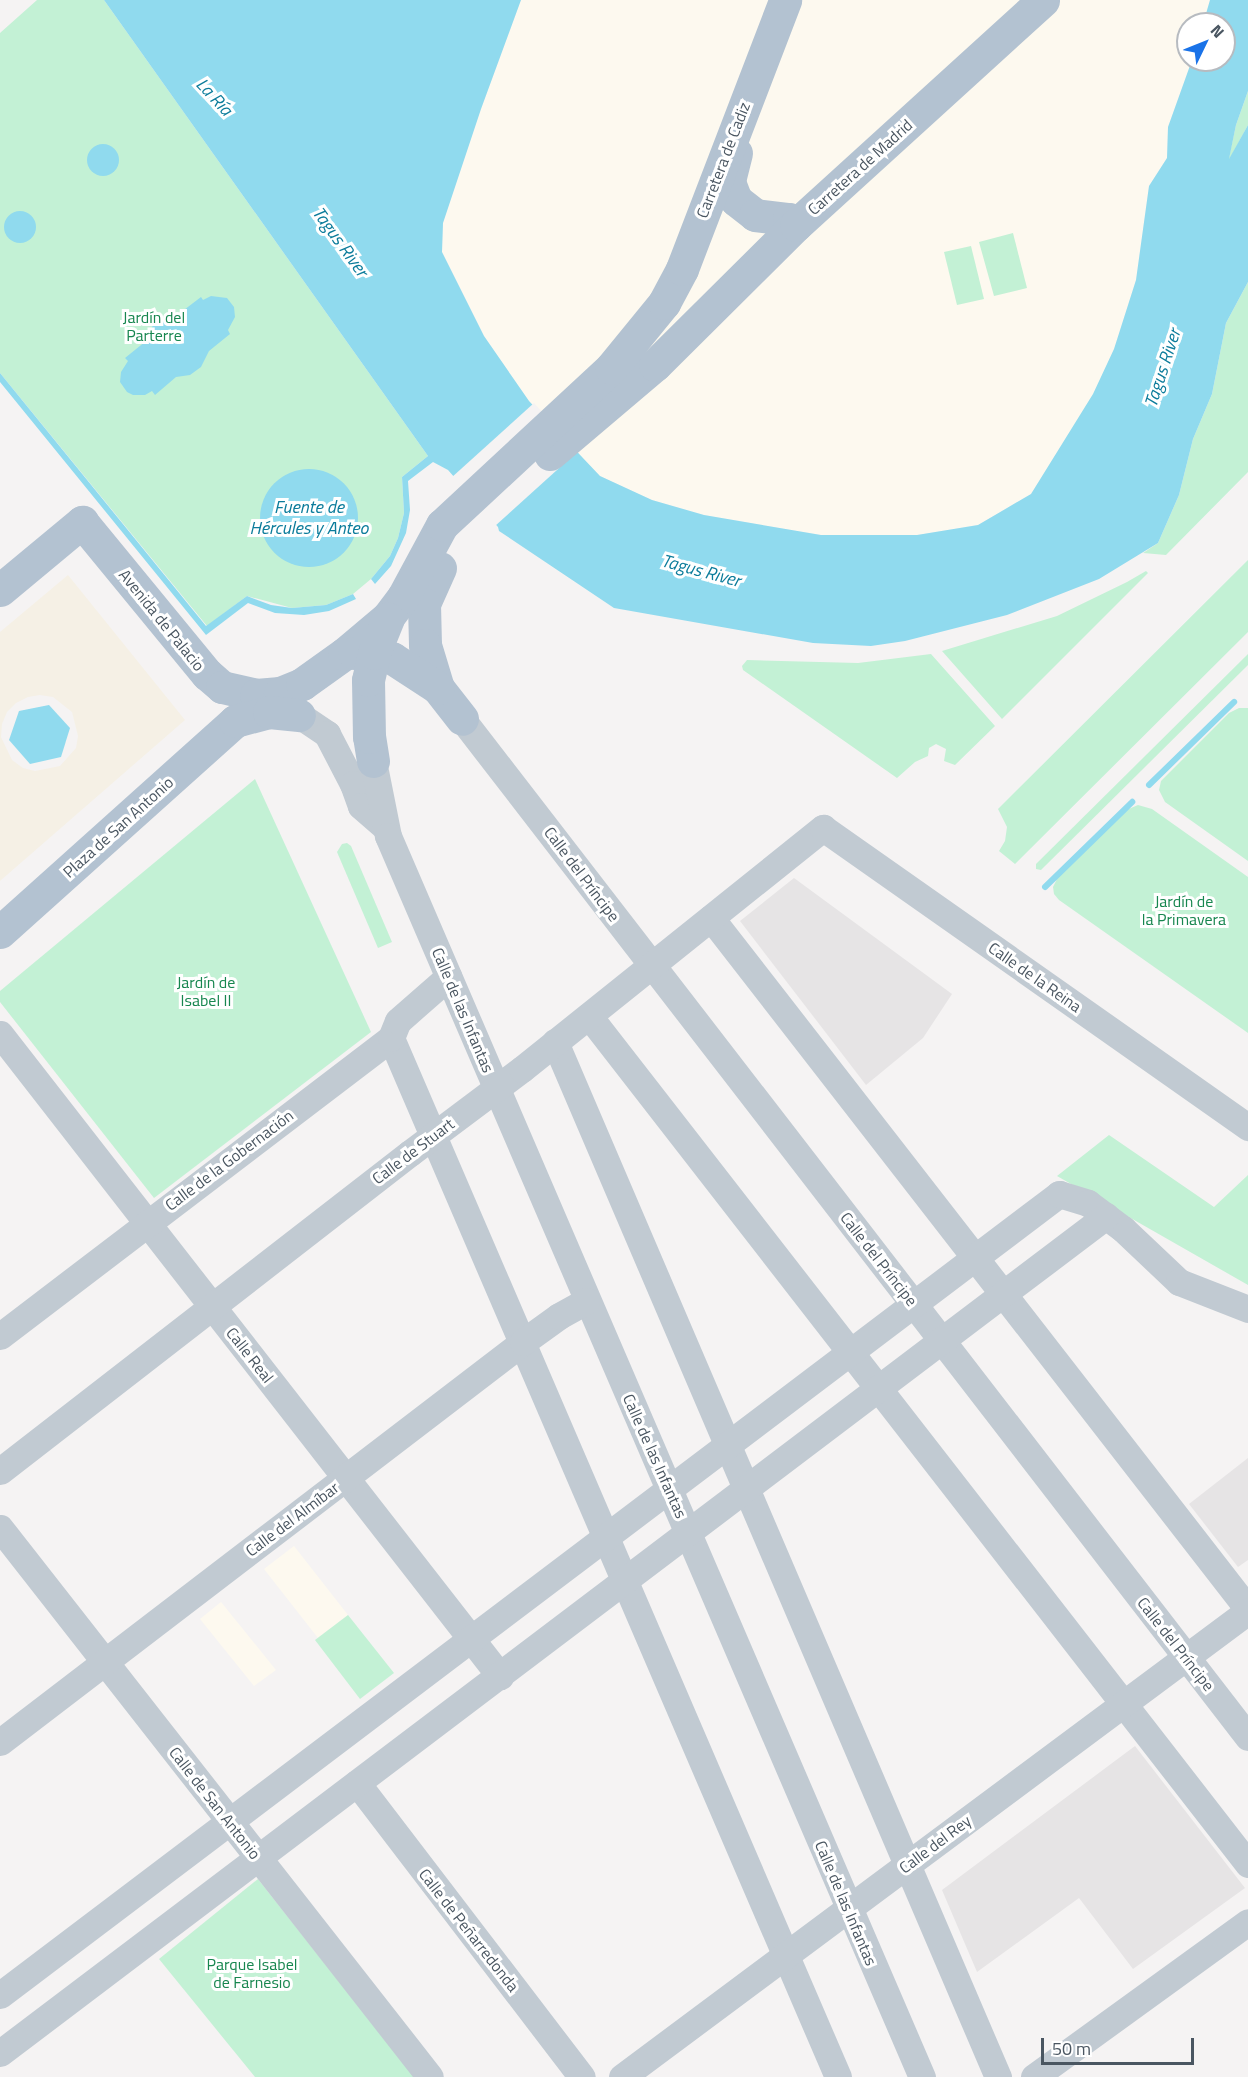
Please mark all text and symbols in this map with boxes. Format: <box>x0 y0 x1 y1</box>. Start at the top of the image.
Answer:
north arrow <box>1176 12 1236 72</box>
text: N <box>1205 19 1230 43</box>
water label: La Ría <box>191 74 237 120</box>
street label: Carretera de Cadiz <box>692 99 754 221</box>
street label: Carretera de Madrid <box>804 115 916 219</box>
water label: Tagus River <box>307 203 373 281</box>
park label: Jardín del Parterre <box>123 307 185 345</box>
water label: Tagus River <box>1140 326 1186 410</box>
water label: Fuente de Hércules y Anteo <box>250 497 368 540</box>
water label: Tagus River <box>659 550 743 592</box>
street label: Avenida de Palacio <box>115 565 209 675</box>
street label: Plaza de San Antonio <box>59 773 177 881</box>
street label: Calle del Príncipe <box>540 823 624 925</box>
park label: Jardín de la Primavera <box>1142 891 1226 929</box>
street label: Calle de la Reina <box>985 938 1085 1016</box>
street label: Calle de las Infantas <box>428 945 498 1075</box>
park label: Jardín de Isabel II <box>177 972 235 1010</box>
street label: Calle de la Gobernación <box>161 1106 297 1214</box>
street label: Calle de Stuart <box>368 1114 458 1188</box>
street label: Calle del Príncipe <box>836 1208 922 1310</box>
street label: Calle Real <box>222 1323 278 1387</box>
street label: Calle de las Infantas <box>619 1391 691 1521</box>
street label: Calle del Almíbar <box>242 1478 342 1560</box>
street label: Calle del Príncipe <box>1133 1593 1219 1695</box>
street label: Calle de San Antonio <box>165 1743 265 1863</box>
street label: Calle del Rey <box>895 1811 975 1877</box>
street label: Calle de las Infantas <box>811 1838 881 1968</box>
street label: Calle de Peñarredonda <box>415 1865 523 1995</box>
park label: Parque Isabel de Farnesio <box>207 1954 297 1992</box>
scale bar <box>1044 2026 1197 2064</box>
text: 50 m <box>1052 2035 1091 2062</box>

